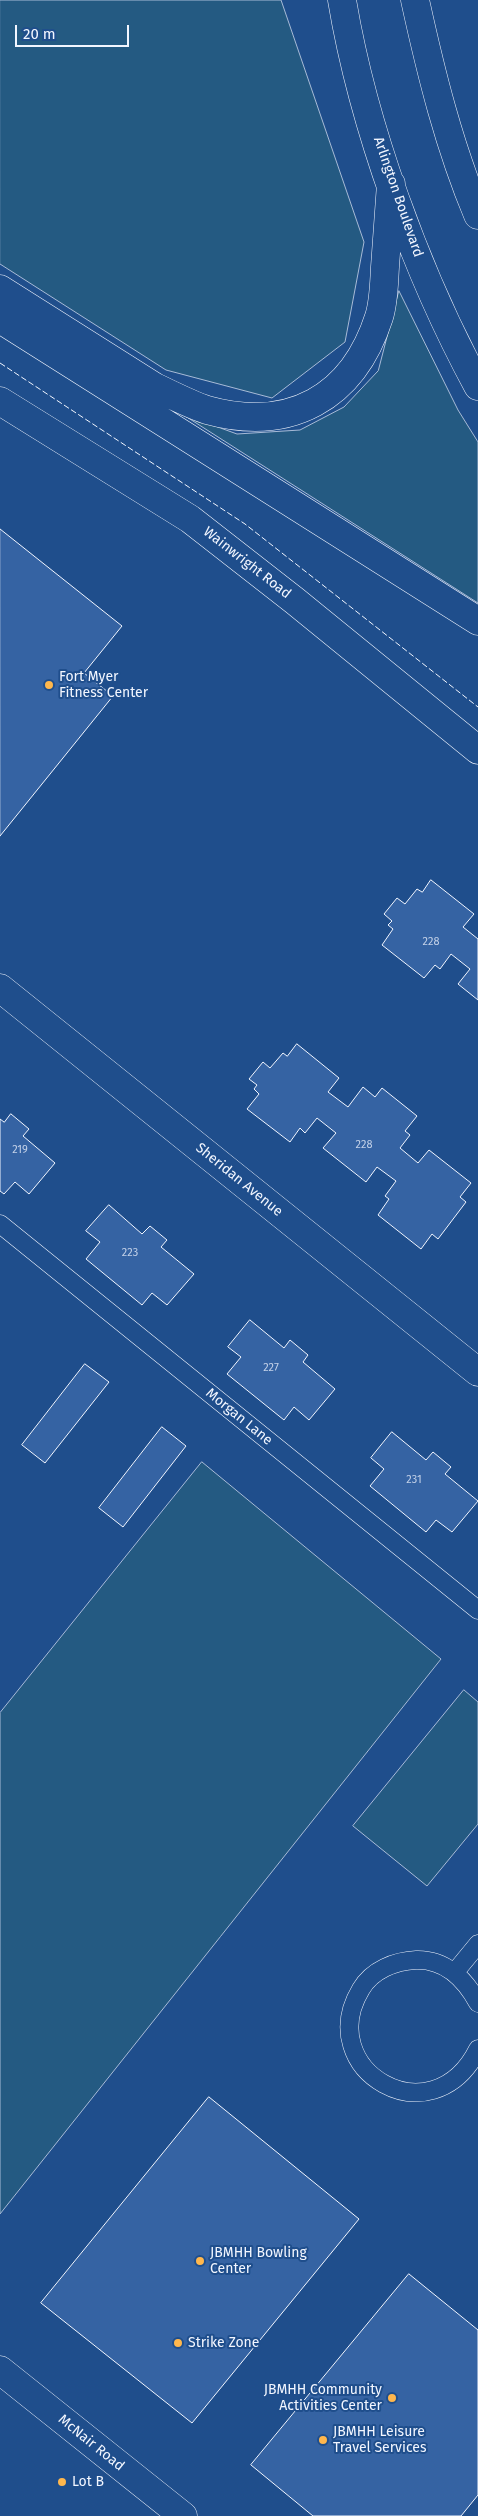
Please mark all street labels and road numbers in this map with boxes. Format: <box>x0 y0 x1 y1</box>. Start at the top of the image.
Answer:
street label: Arlington Boulevard <box>370 135 426 259</box>
street label: Wainwright Road <box>200 523 294 603</box>
street label: Sheridan Avenue <box>192 1140 286 1220</box>
street label: Morgan Lane <box>202 1385 276 1449</box>
street label: McNair Road <box>55 2411 127 2475</box>

